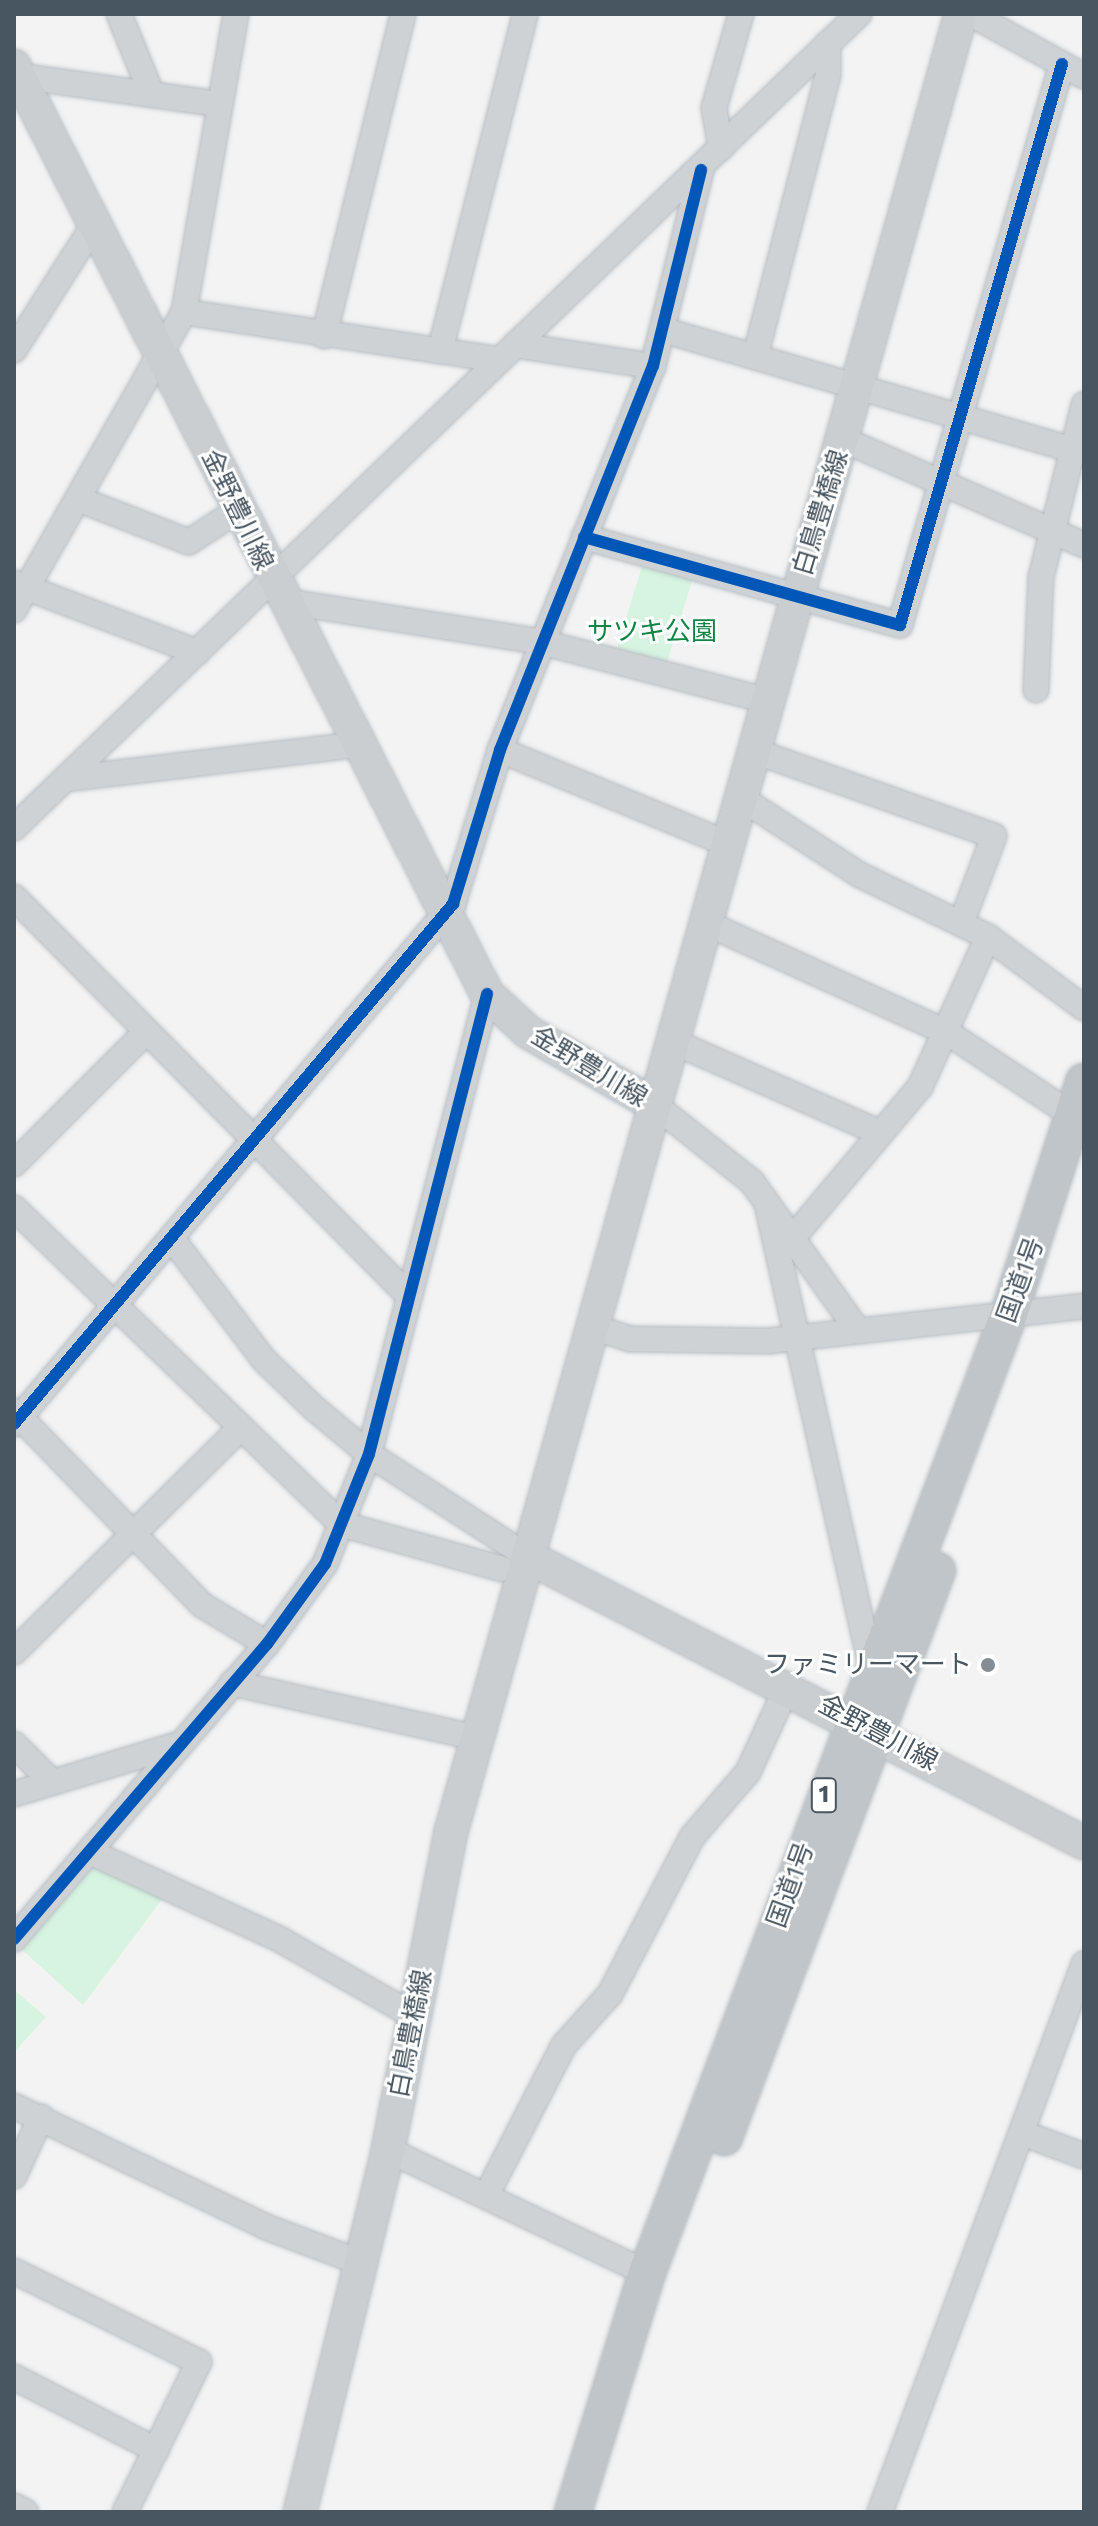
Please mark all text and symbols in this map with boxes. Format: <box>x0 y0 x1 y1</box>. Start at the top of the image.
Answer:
street label: 金野豊川線 <box>194 445 280 575</box>
street label: 白鳥豊橋線 <box>787 446 855 580</box>
park label: サツキ公園 <box>587 616 717 648</box>
street label: 金野豊川線 <box>525 1020 653 1114</box>
street label: 国道1号 <box>991 1233 1051 1327</box>
place label: ファミリーマート <box>764 1649 972 1681</box>
marker: ファミリーマート <box>979 1656 997 1674</box>
street label: 金野豊川線 <box>813 1689 943 1777</box>
road number: 1 <box>810 1775 838 1815</box>
street label: 国道1号 <box>761 1838 821 1932</box>
street label: 白鳥豊橋線 <box>383 1967 439 2101</box>

